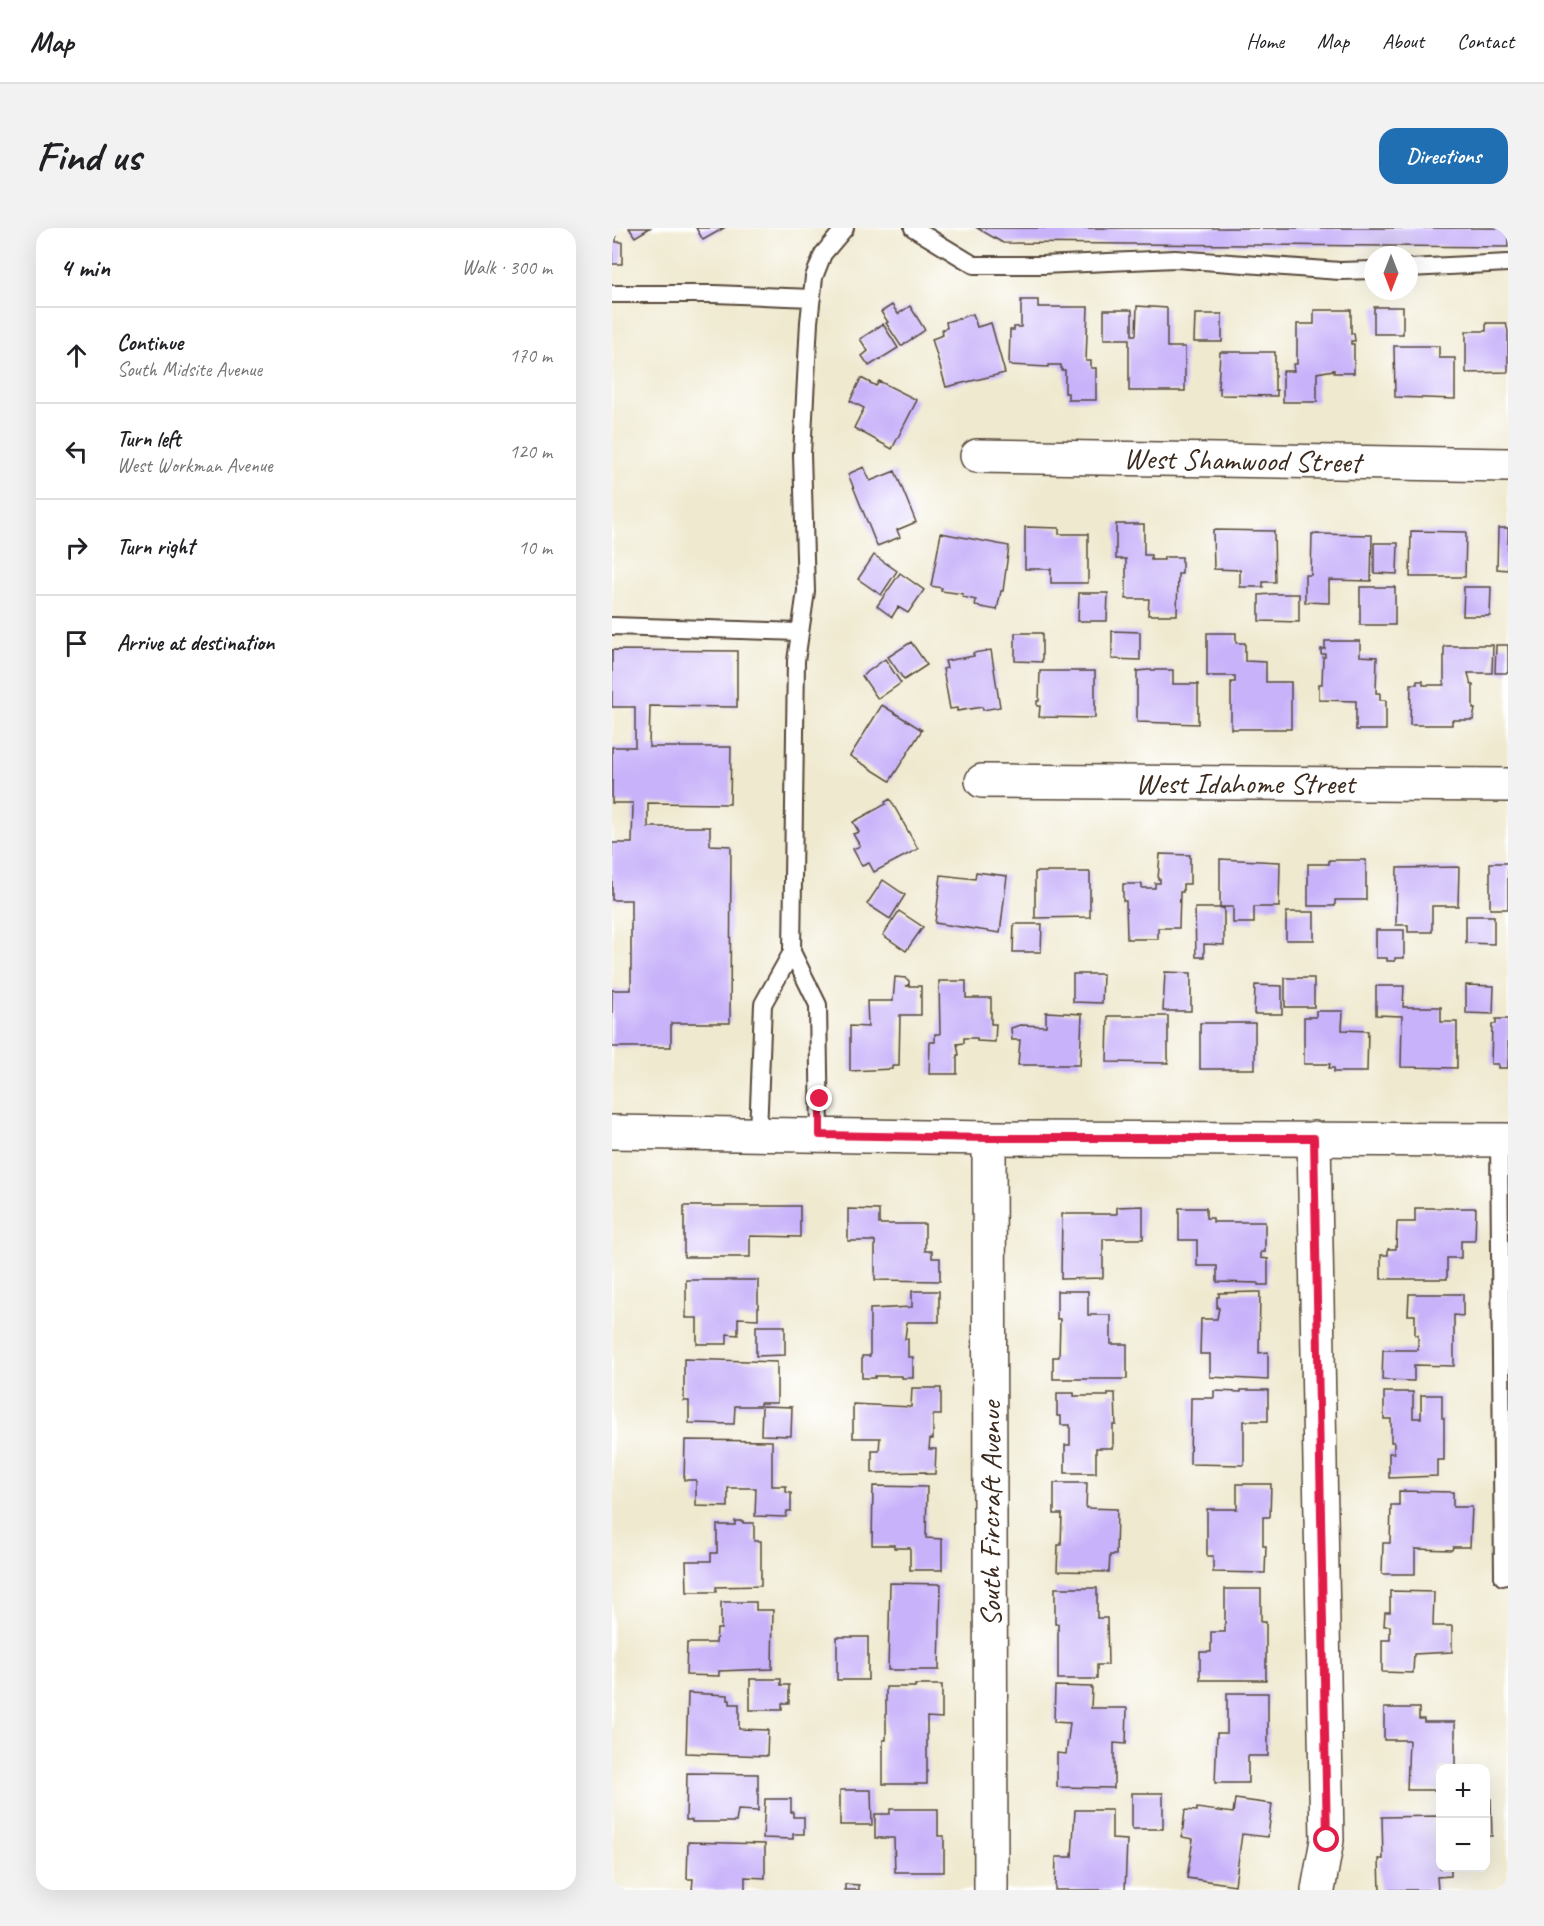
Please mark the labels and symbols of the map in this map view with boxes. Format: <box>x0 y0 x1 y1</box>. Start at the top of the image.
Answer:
north arrow <box>1364 246 1418 300</box>
street label: West Shamwood Street <box>1123 439 1365 481</box>
street label: West Idahome Street <box>1135 764 1358 802</box>
route end <box>806 1085 832 1111</box>
street label: South Fircraft Avenue <box>971 1399 1009 1627</box>
route start <box>1313 1826 1339 1852</box>

